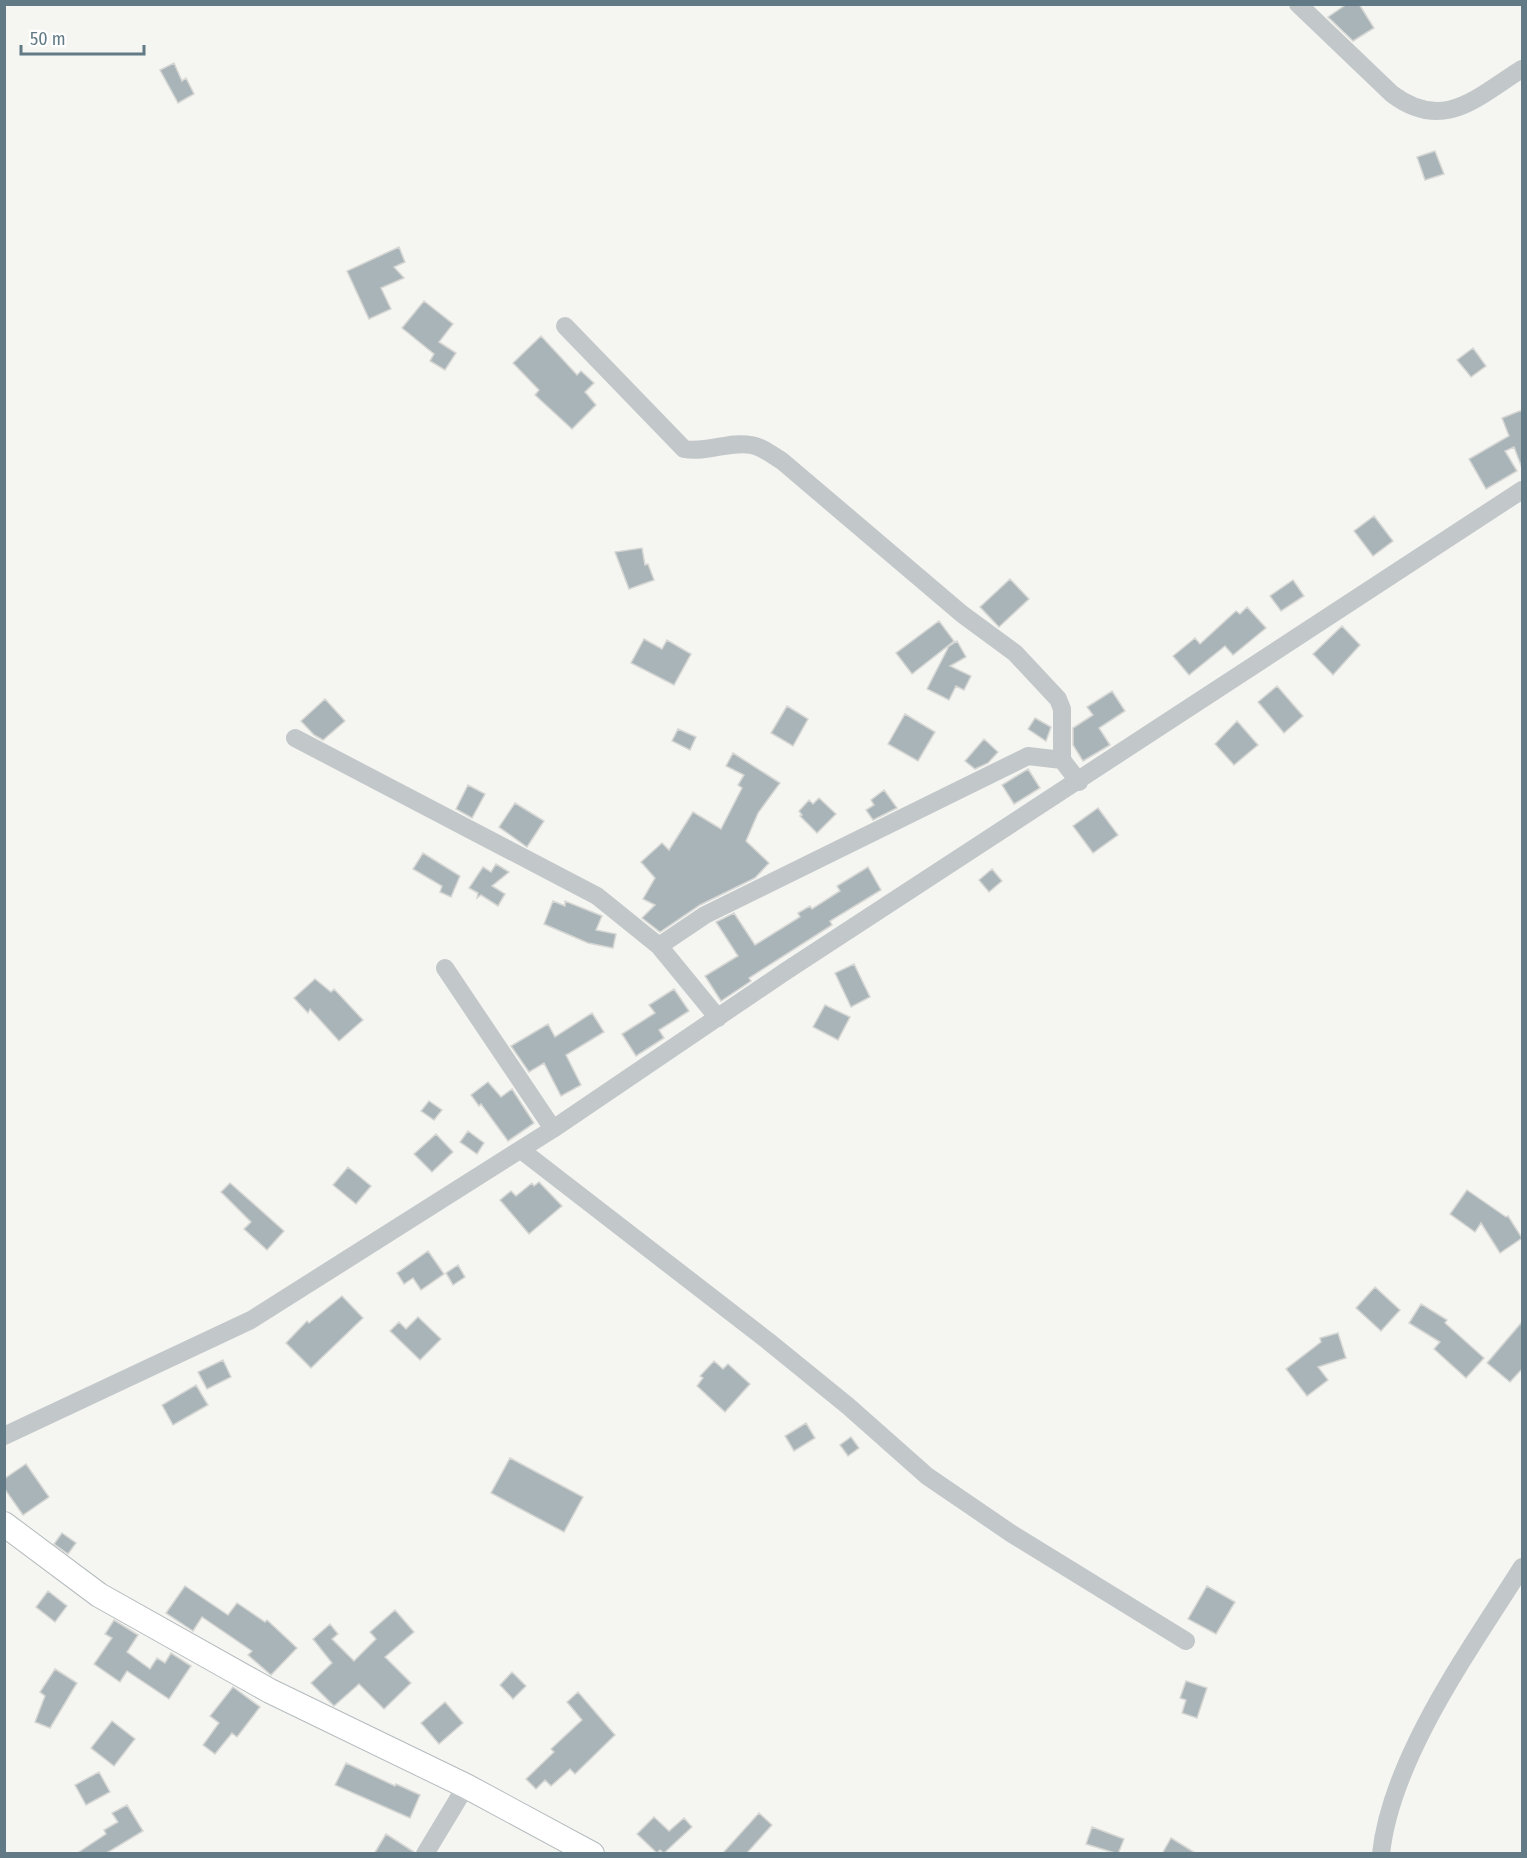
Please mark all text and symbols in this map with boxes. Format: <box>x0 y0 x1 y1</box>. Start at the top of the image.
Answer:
scale bar <box>21 18 144 56</box>
text: 50 m <box>30 28 66 50</box>

